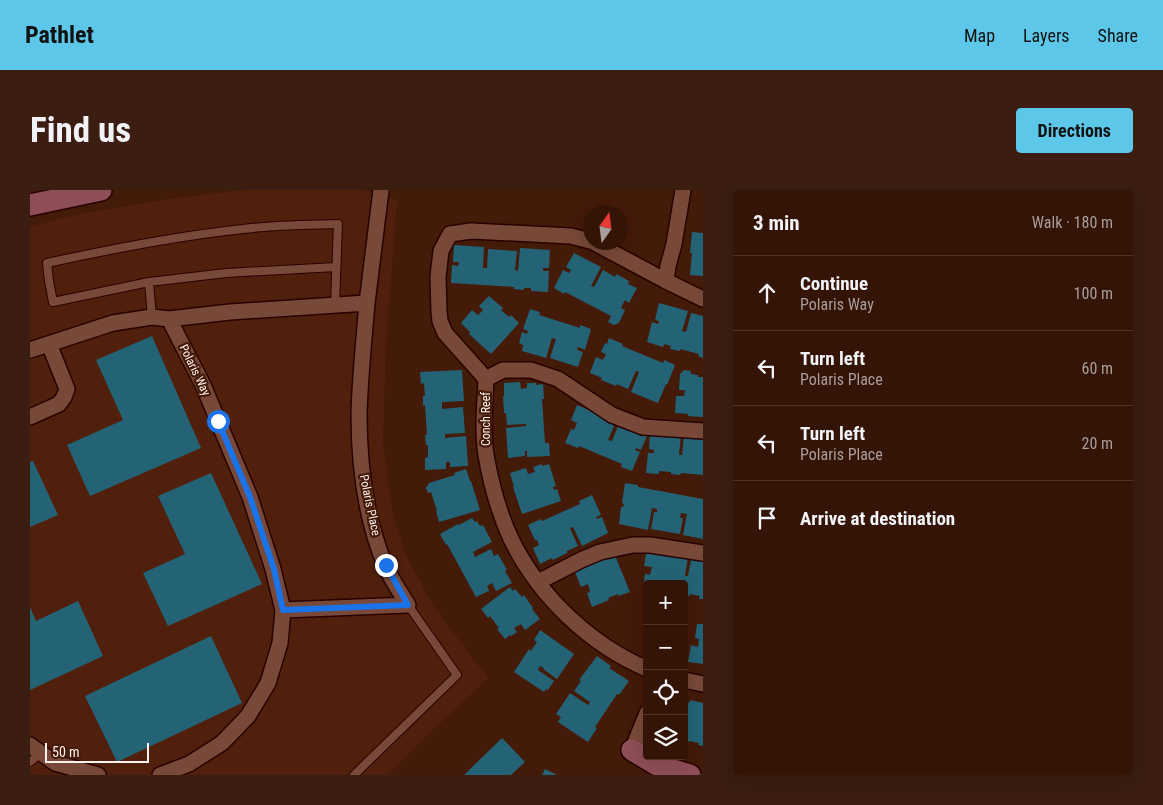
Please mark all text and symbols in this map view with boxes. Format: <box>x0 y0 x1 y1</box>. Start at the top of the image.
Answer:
text: Pathlet <box>25 21 94 49</box>
text: Map <box>964 25 995 46</box>
text: Layers <box>1023 25 1070 46</box>
text: Share <box>1098 25 1138 46</box>
button: Directions <box>1016 108 1133 153</box>
text: Find us <box>30 110 131 151</box>
north arrow <box>583 205 628 250</box>
text: 3 min <box>753 211 800 235</box>
text: Walk · 180 m <box>1032 213 1113 232</box>
text: Continue <box>800 272 868 295</box>
icon: ahead <box>753 279 781 307</box>
text: 100 m <box>1074 284 1113 303</box>
text: Polaris Way <box>800 295 874 314</box>
street label: Polaris Way <box>177 342 213 398</box>
text: Turn left <box>800 347 865 370</box>
icon: left <box>753 354 781 382</box>
text: 60 m <box>1081 359 1113 378</box>
text: Polaris Place <box>800 370 883 389</box>
street label: Conch Reef <box>479 392 493 446</box>
route start <box>207 410 230 433</box>
text: Turn left <box>800 422 865 445</box>
icon: left <box>753 429 781 457</box>
text: 20 m <box>1081 434 1113 453</box>
text: Polaris Place <box>800 445 883 464</box>
street label: Polaris Place <box>357 473 383 537</box>
icon: arrive <box>753 504 781 532</box>
text: Arrive at destination <box>800 507 955 530</box>
route end <box>375 554 398 577</box>
map controls <box>643 580 688 760</box>
button: + <box>643 580 688 625</box>
button: − <box>643 625 688 670</box>
button: locate <box>643 670 688 715</box>
button: layers <box>643 715 688 760</box>
scale bar <box>45 740 149 763</box>
text: 50 m <box>52 744 80 760</box>

